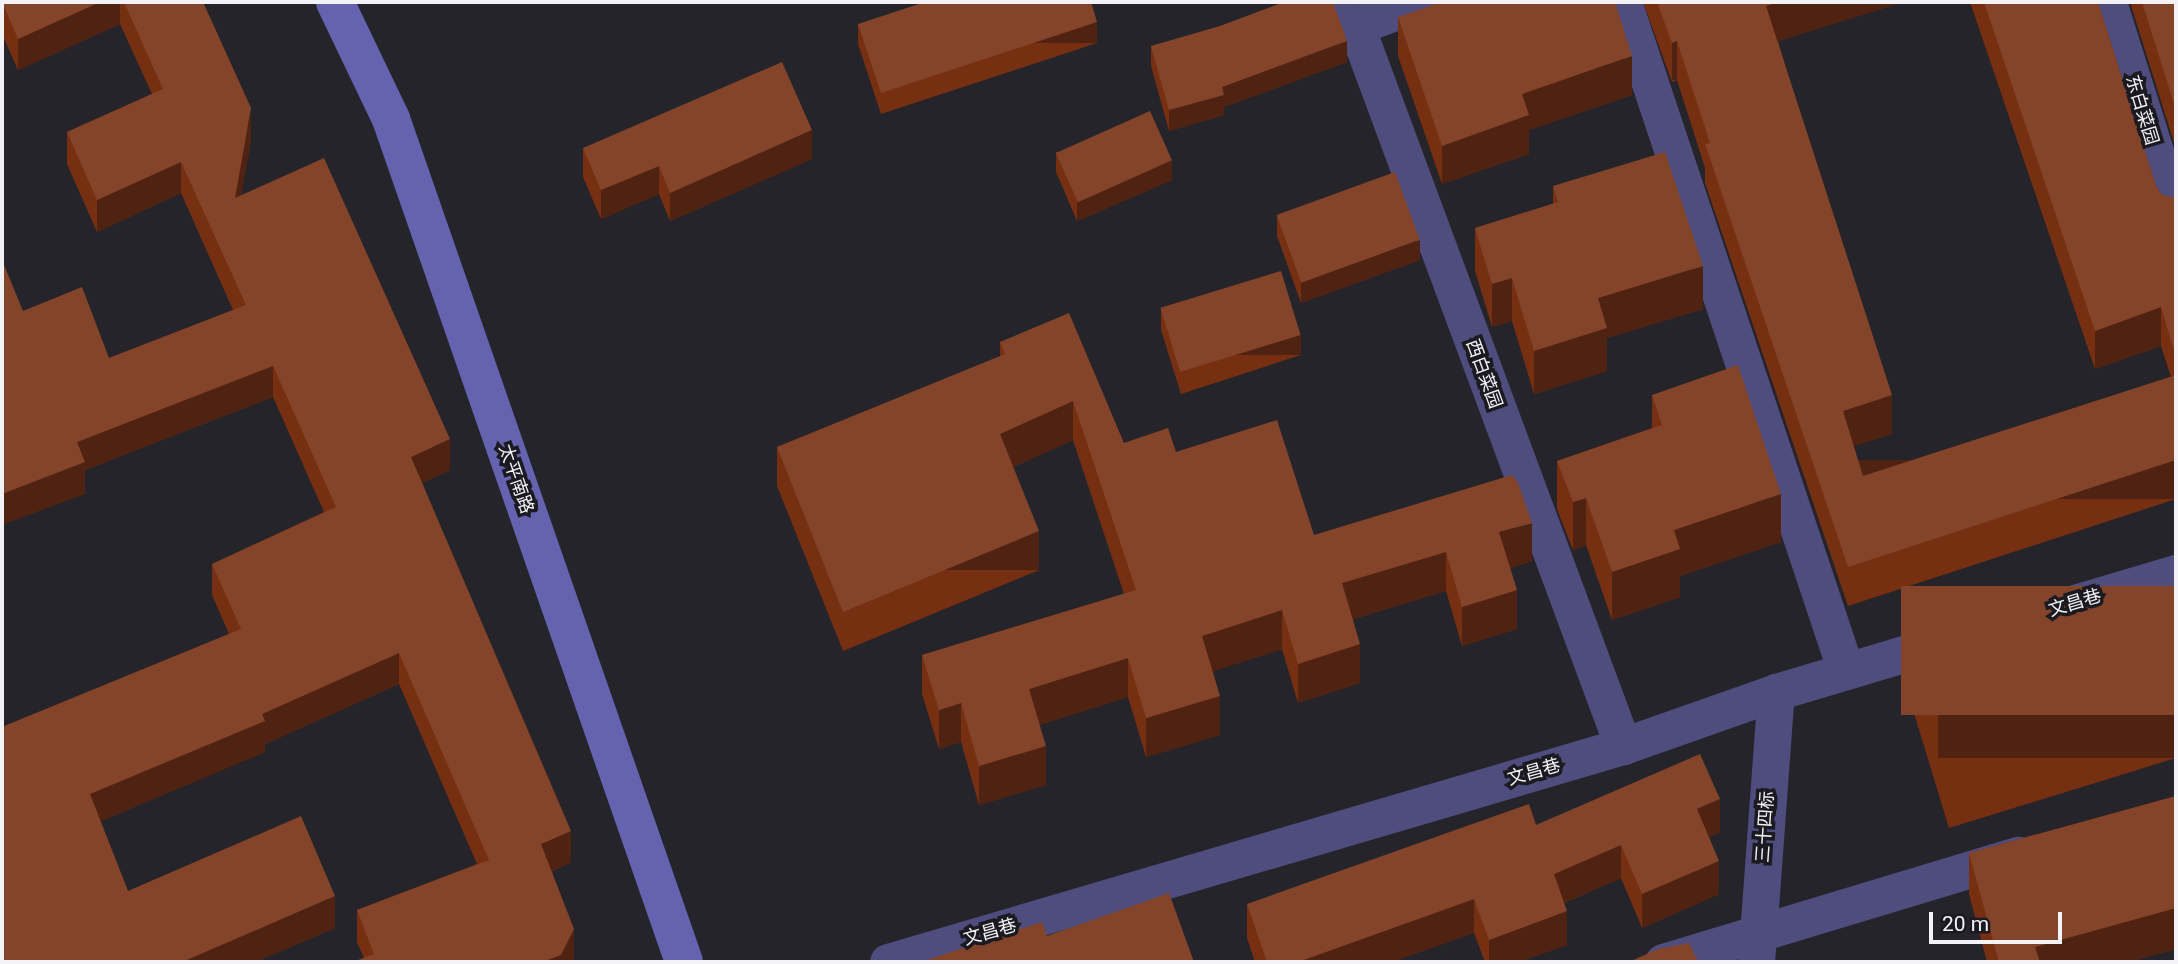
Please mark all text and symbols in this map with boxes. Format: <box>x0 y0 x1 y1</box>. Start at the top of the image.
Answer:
street label: 东白菜园 <box>2121 72 2163 148</box>
street label: 西白菜园 <box>1462 336 1506 412</box>
street label: 太平南路 <box>494 441 538 517</box>
street label: 文昌巷 <box>2046 585 2104 621</box>
street label: 文昌巷 <box>1505 754 1563 790</box>
street label: 三十四标 <box>1752 790 1778 864</box>
scale bar <box>1933 898 2066 942</box>
text: 20 m <box>1942 912 1989 936</box>
street label: 文昌巷 <box>961 914 1019 950</box>

